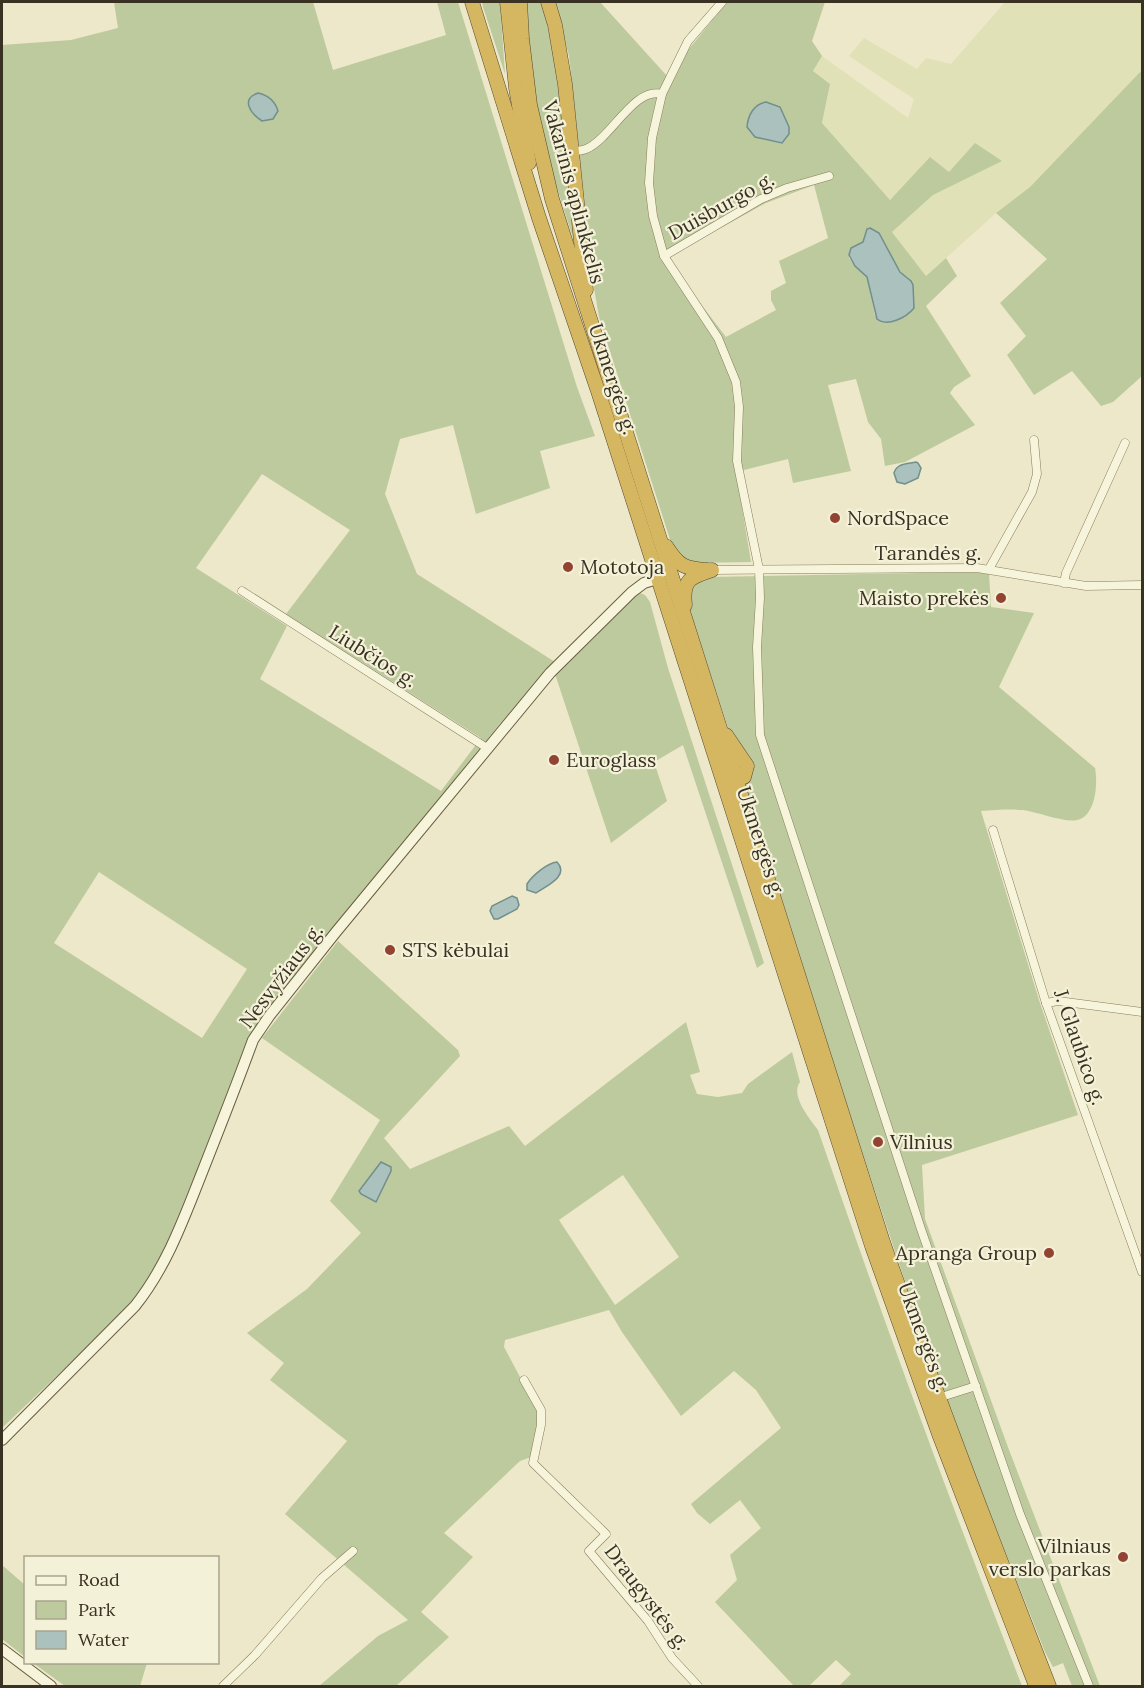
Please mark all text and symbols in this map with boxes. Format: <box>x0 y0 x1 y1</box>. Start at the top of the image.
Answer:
street label: Vakarinis aplinkkelis <box>538 97 611 286</box>
street label: Duisburgo g. <box>663 166 778 245</box>
street label: Ukmergės g. <box>584 320 643 438</box>
place label: NordSpace <box>847 505 949 530</box>
marker: NordSpace <box>828 511 842 525</box>
street label: Tarandės g. <box>875 540 981 565</box>
place label: Mototoja <box>580 554 664 579</box>
marker: Mototoja <box>561 560 575 574</box>
place label: Maisto prekės <box>859 585 989 610</box>
marker: Maisto prekės <box>994 591 1008 605</box>
street label: Liubčios g. <box>325 619 422 692</box>
place label: Euroglass <box>566 747 656 772</box>
marker: Euroglass <box>547 753 561 767</box>
street label: Ukmergės g. <box>732 783 791 901</box>
street label: Nesvyžiaus g. <box>233 919 328 1033</box>
place label: STS kėbulai <box>402 937 509 962</box>
marker: STS kėbulai <box>383 943 397 957</box>
street label: J. Glaubico g. <box>1049 985 1112 1108</box>
place label: Vilnius <box>889 1129 953 1154</box>
marker: Vilnius <box>871 1135 885 1149</box>
place label: Apranga Group <box>895 1240 1037 1265</box>
marker: Apranga Group <box>1042 1246 1056 1260</box>
street label: Ukmergės g. <box>893 1278 956 1395</box>
place label: Vilniaus verslo parkas <box>989 1533 1111 1581</box>
street label: Draugystės g. <box>600 1539 695 1655</box>
marker: Vilniaus verslo parkas <box>1116 1550 1130 1564</box>
legend <box>24 1556 219 1664</box>
text: Road <box>78 1568 120 1591</box>
text: Park <box>78 1598 116 1621</box>
text: Water <box>78 1628 129 1651</box>

